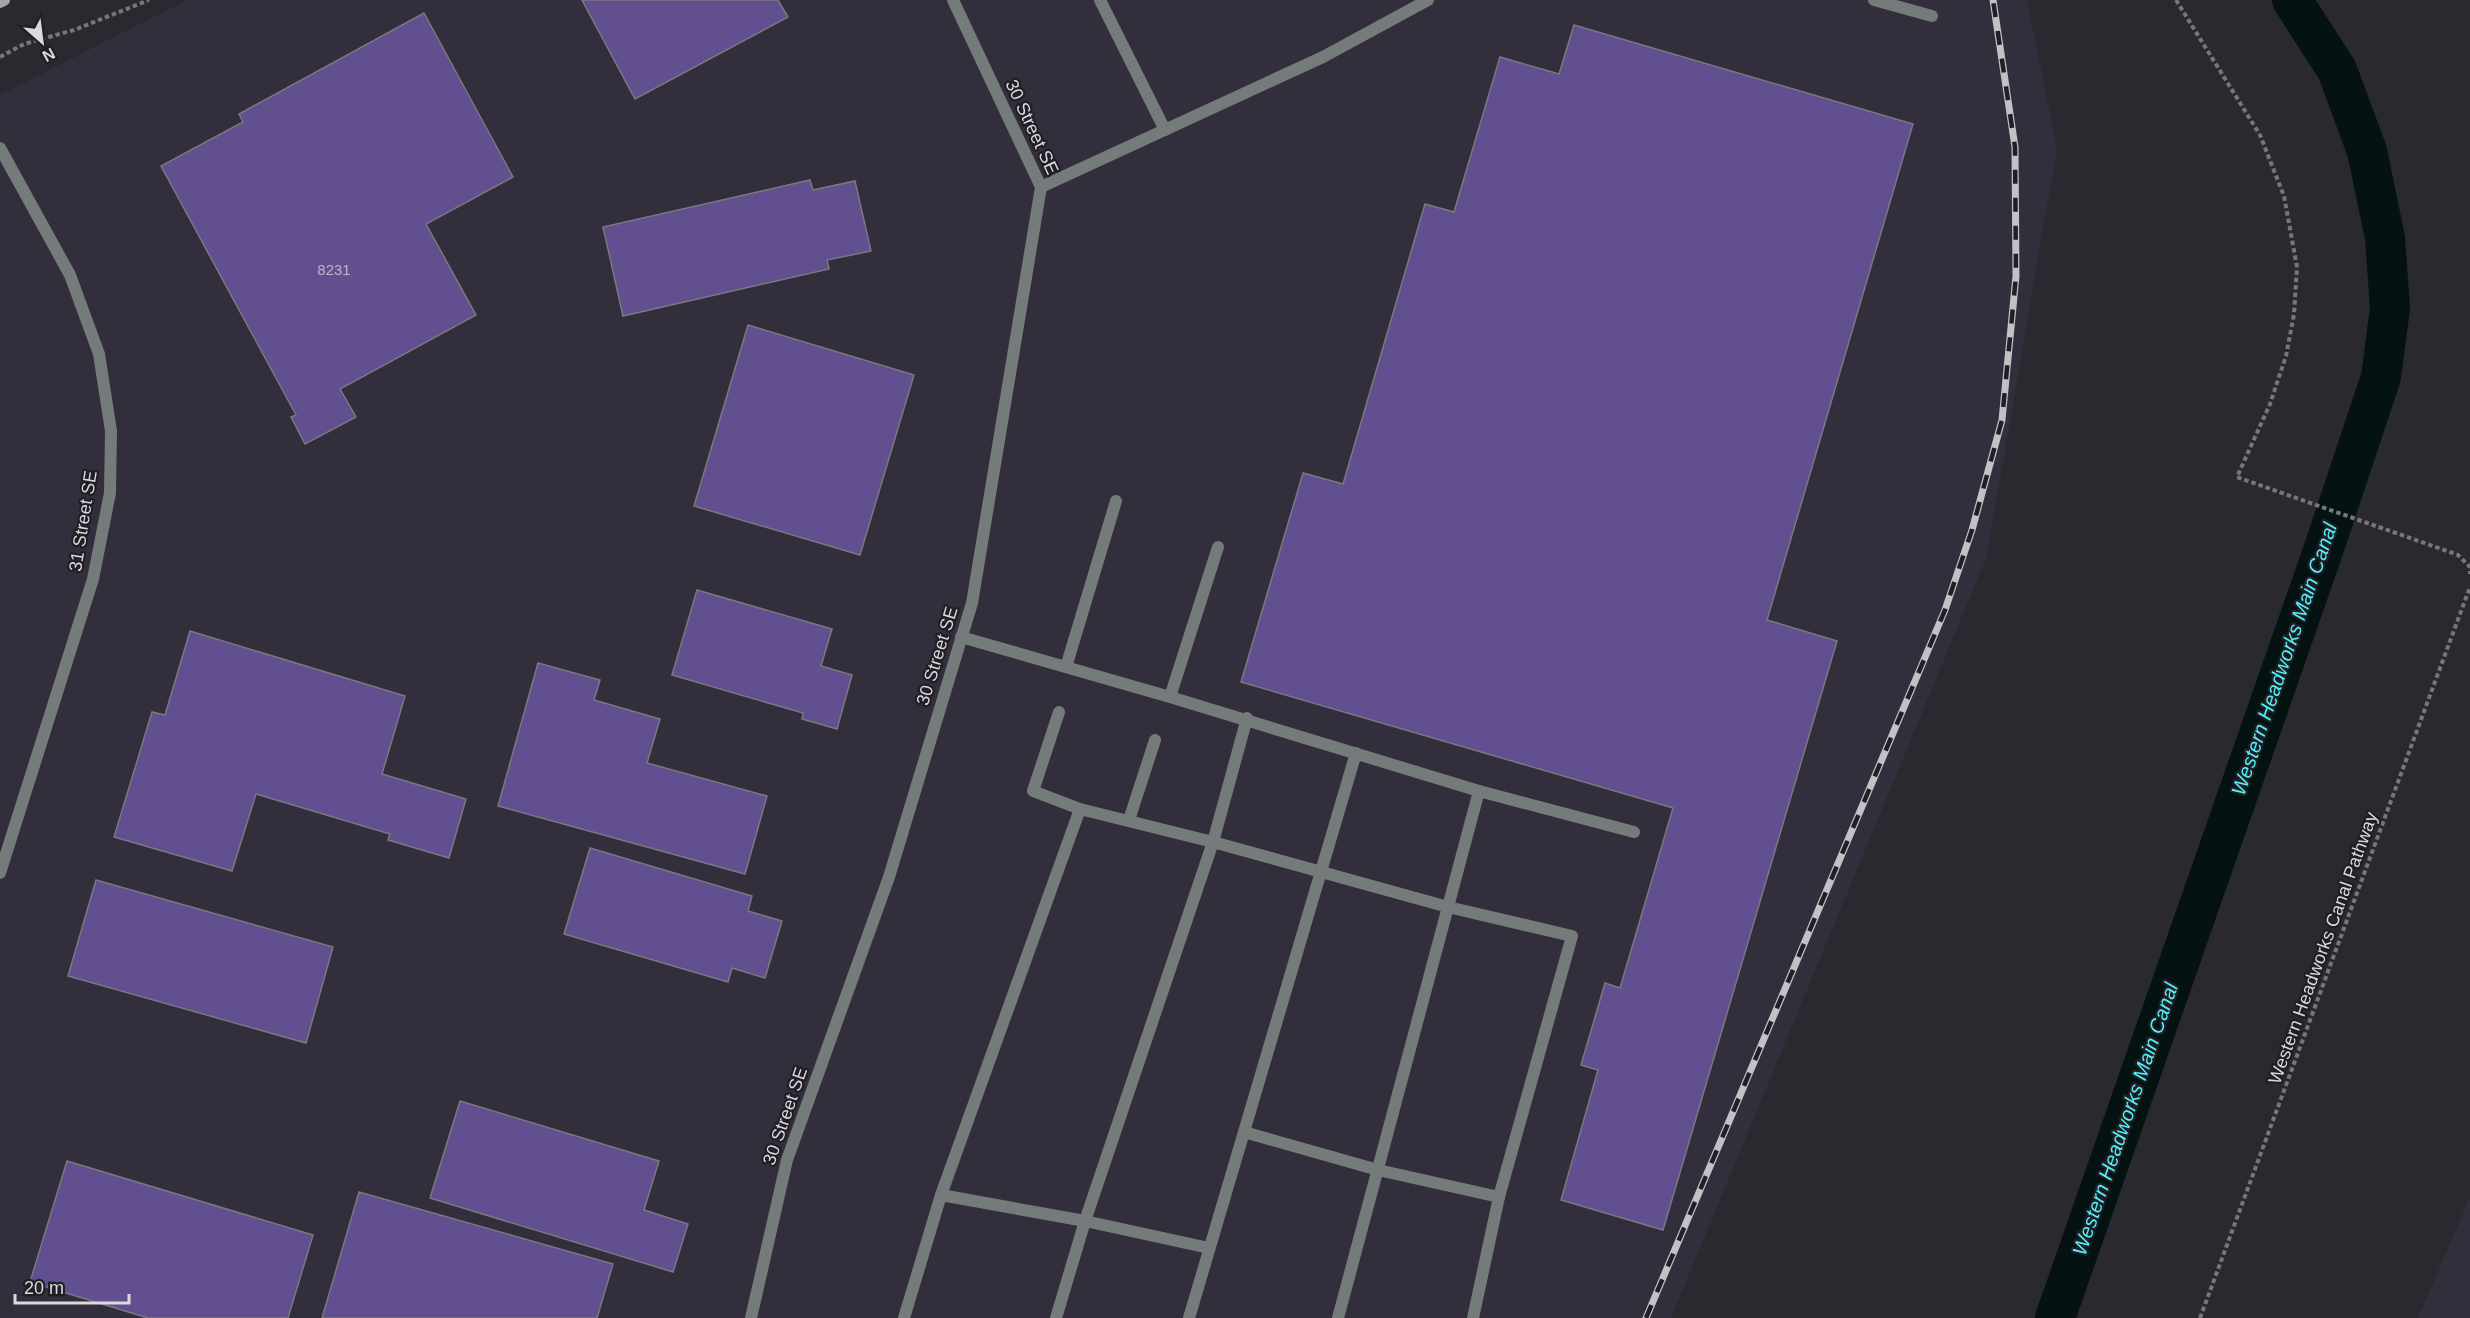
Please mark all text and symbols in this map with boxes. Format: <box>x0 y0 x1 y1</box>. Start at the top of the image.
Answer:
north arrow <box>12 12 72 72</box>
text: N <box>40 45 58 65</box>
street label: 30 Street SE <box>1001 77 1063 177</box>
house number: 8231 <box>317 261 351 278</box>
street label: 31 Street SE <box>65 469 101 573</box>
water label: Western Headworks Main Canal <box>2227 519 2341 798</box>
street label: 30 Street SE <box>913 604 961 708</box>
street label: Western Headworks Canal Pathway <box>2264 809 2382 1087</box>
water label: Western Headworks Main Canal <box>2068 979 2182 1258</box>
street label: 30 Street SE <box>759 1064 811 1168</box>
scale bar <box>15 1267 129 1305</box>
text: 20 m <box>24 1278 64 1298</box>

